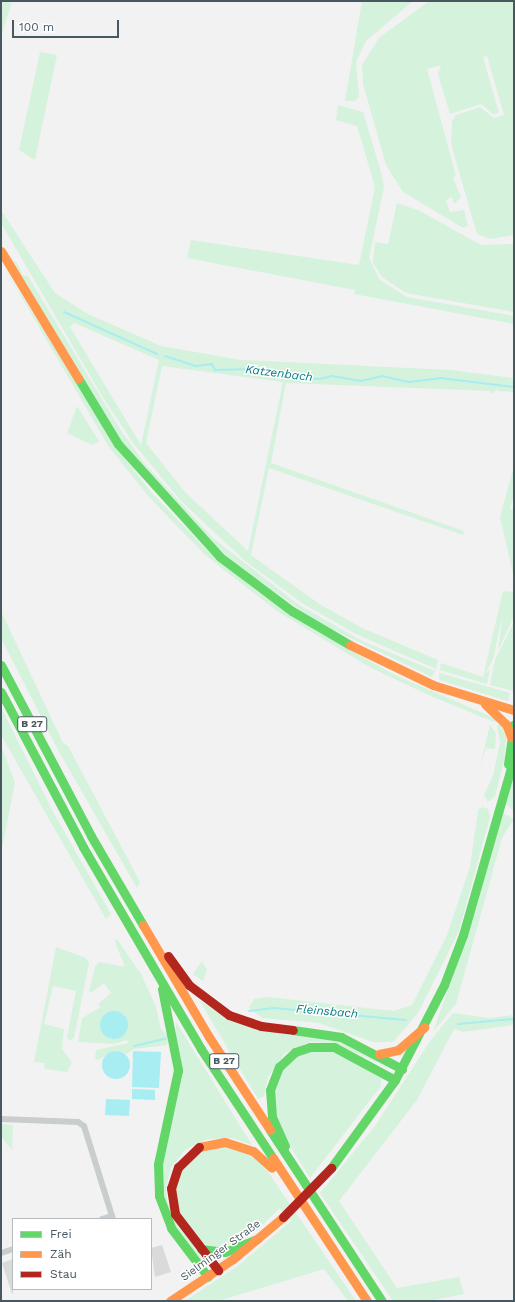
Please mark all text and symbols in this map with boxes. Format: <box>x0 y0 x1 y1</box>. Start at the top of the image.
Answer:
scale bar <box>14 12 121 38</box>
text: 100 m <box>19 20 54 34</box>
water label: Katzenbach <box>245 363 313 385</box>
road number: B 27 <box>17 716 47 732</box>
water label: Fleinsbach <box>295 1002 359 1022</box>
road number: B 27 <box>209 1053 239 1069</box>
legend <box>12 1218 152 1290</box>
street label: Sielminger Straße <box>178 1218 264 1284</box>
text: Frei <box>50 1227 72 1241</box>
text: Zäh <box>50 1247 72 1261</box>
text: Stau <box>50 1267 77 1281</box>

